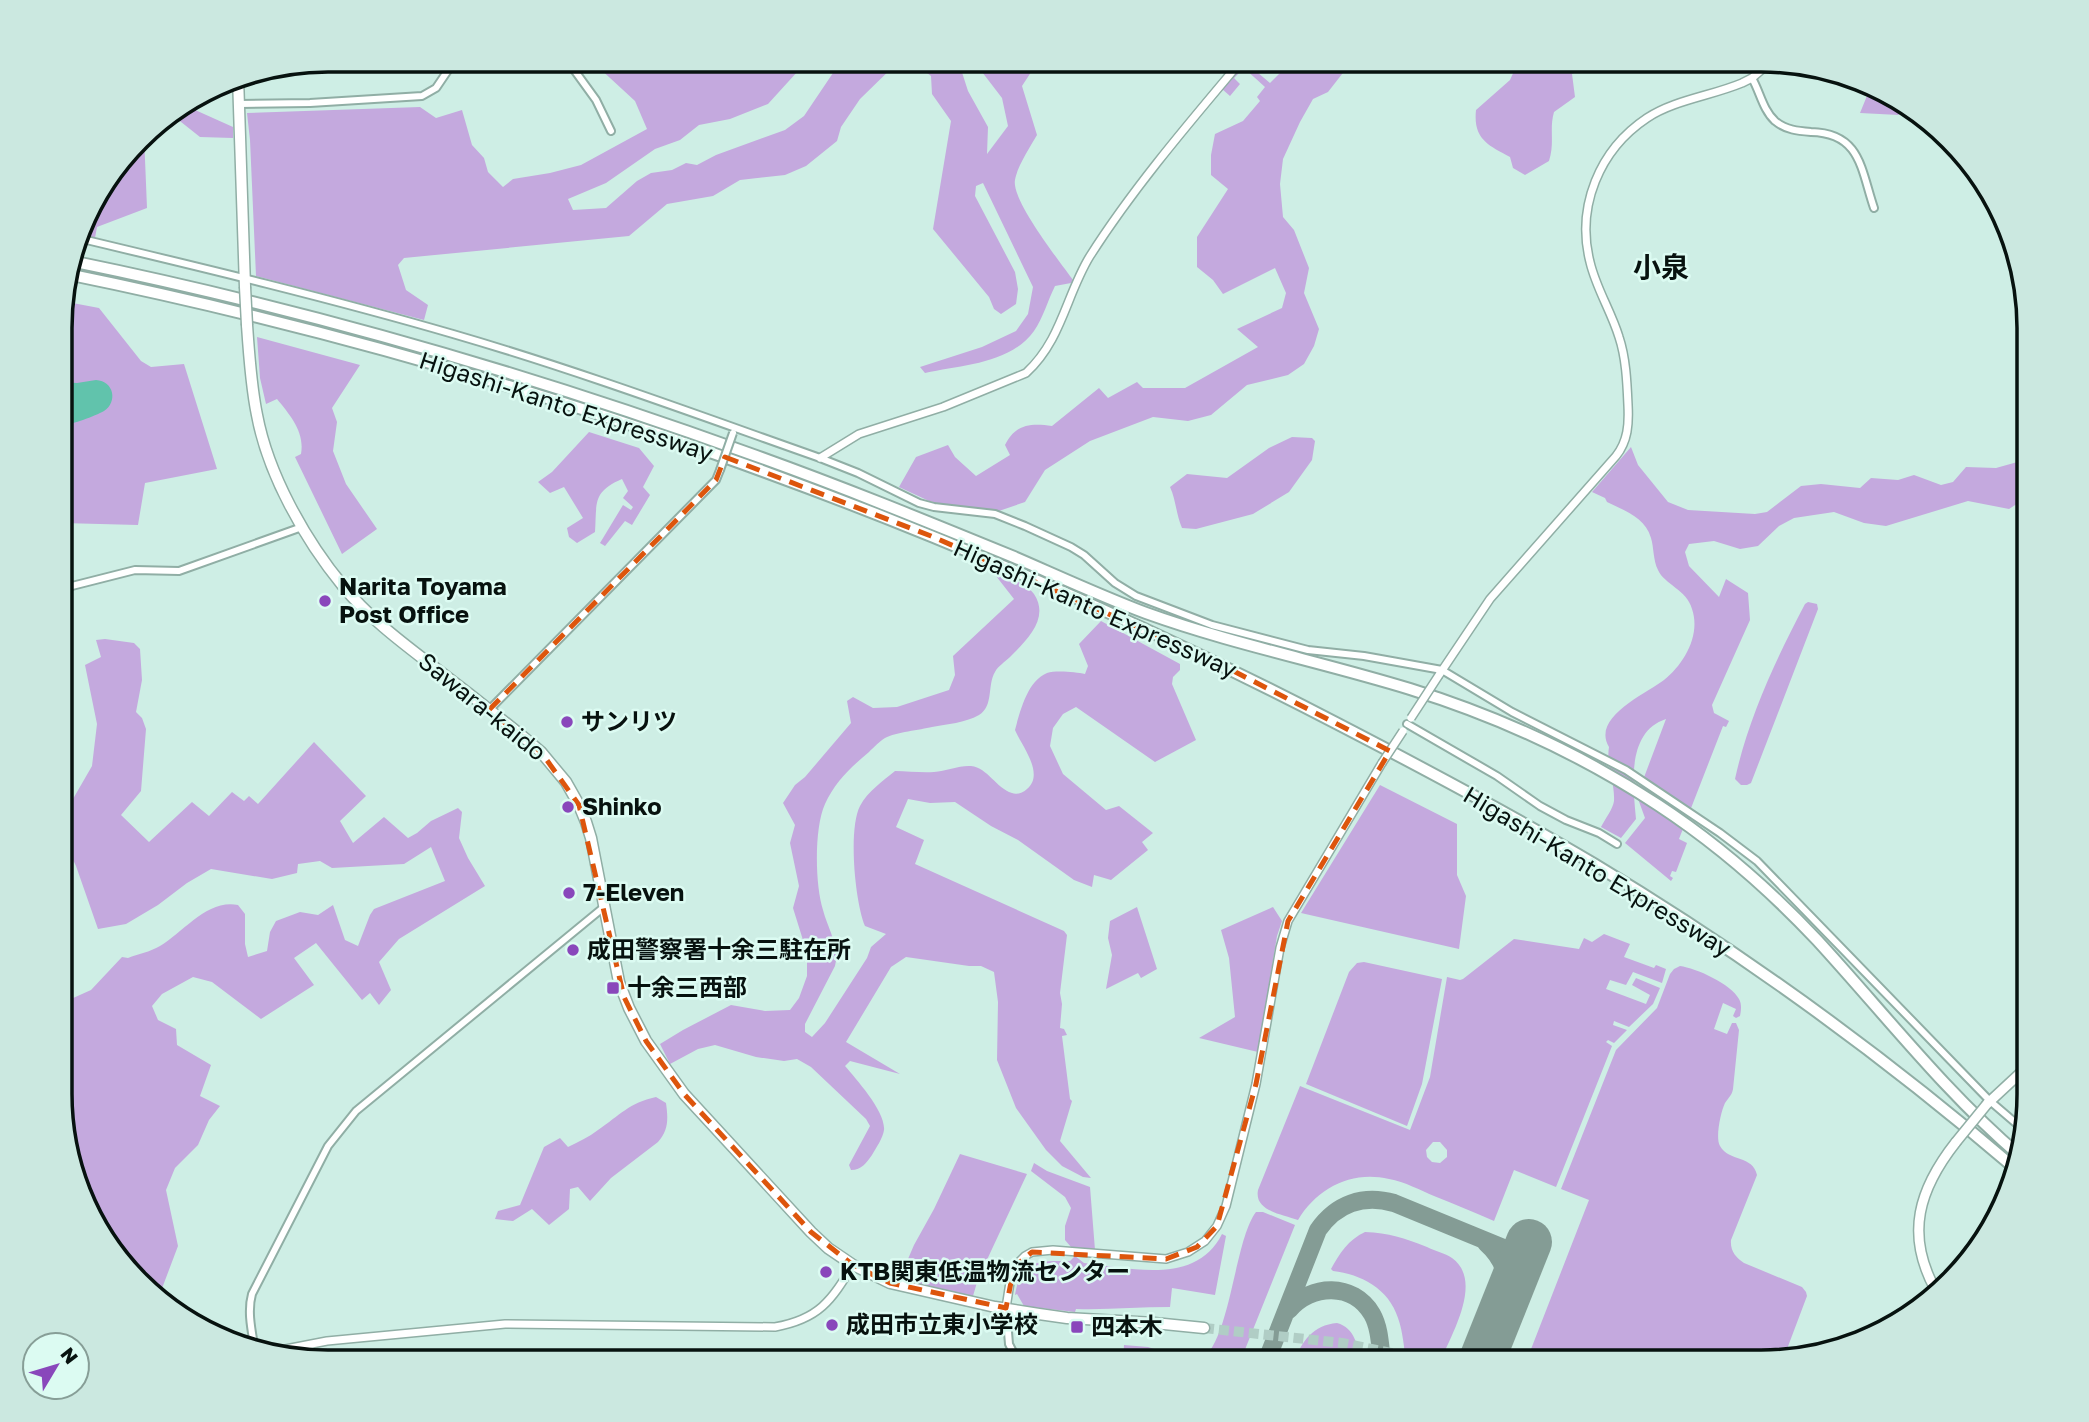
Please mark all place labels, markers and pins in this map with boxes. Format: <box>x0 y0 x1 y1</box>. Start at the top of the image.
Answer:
place label: Narita Toyama Post Office <box>339 571 507 628</box>
marker: Narita Toyama Post Office <box>317 593 333 609</box>
place label: サンリツ <box>581 706 677 735</box>
marker: サンリツ <box>559 714 575 730</box>
place label: Shinko <box>582 791 662 820</box>
marker: Shinko <box>560 799 576 815</box>
place label: 7-Eleven <box>583 877 684 906</box>
marker: 7-Eleven <box>561 885 577 901</box>
place label: 成田警察署十余三駐在所 <box>587 934 851 963</box>
marker: 成田警察署十余三駐在所 <box>565 942 581 958</box>
place label: 十余三西部 <box>627 972 747 1001</box>
marker: 十余三西部 <box>605 980 621 996</box>
place label: KTB関東低温物流センター <box>840 1256 1130 1285</box>
marker: KTB関東低温物流センター <box>818 1264 834 1280</box>
place label: 成田市立東小学校 <box>846 1309 1038 1338</box>
place label: 四本木 <box>1091 1311 1163 1340</box>
marker: 成田市立東小学校 <box>824 1317 840 1333</box>
marker: 四本木 <box>1069 1319 1085 1335</box>

